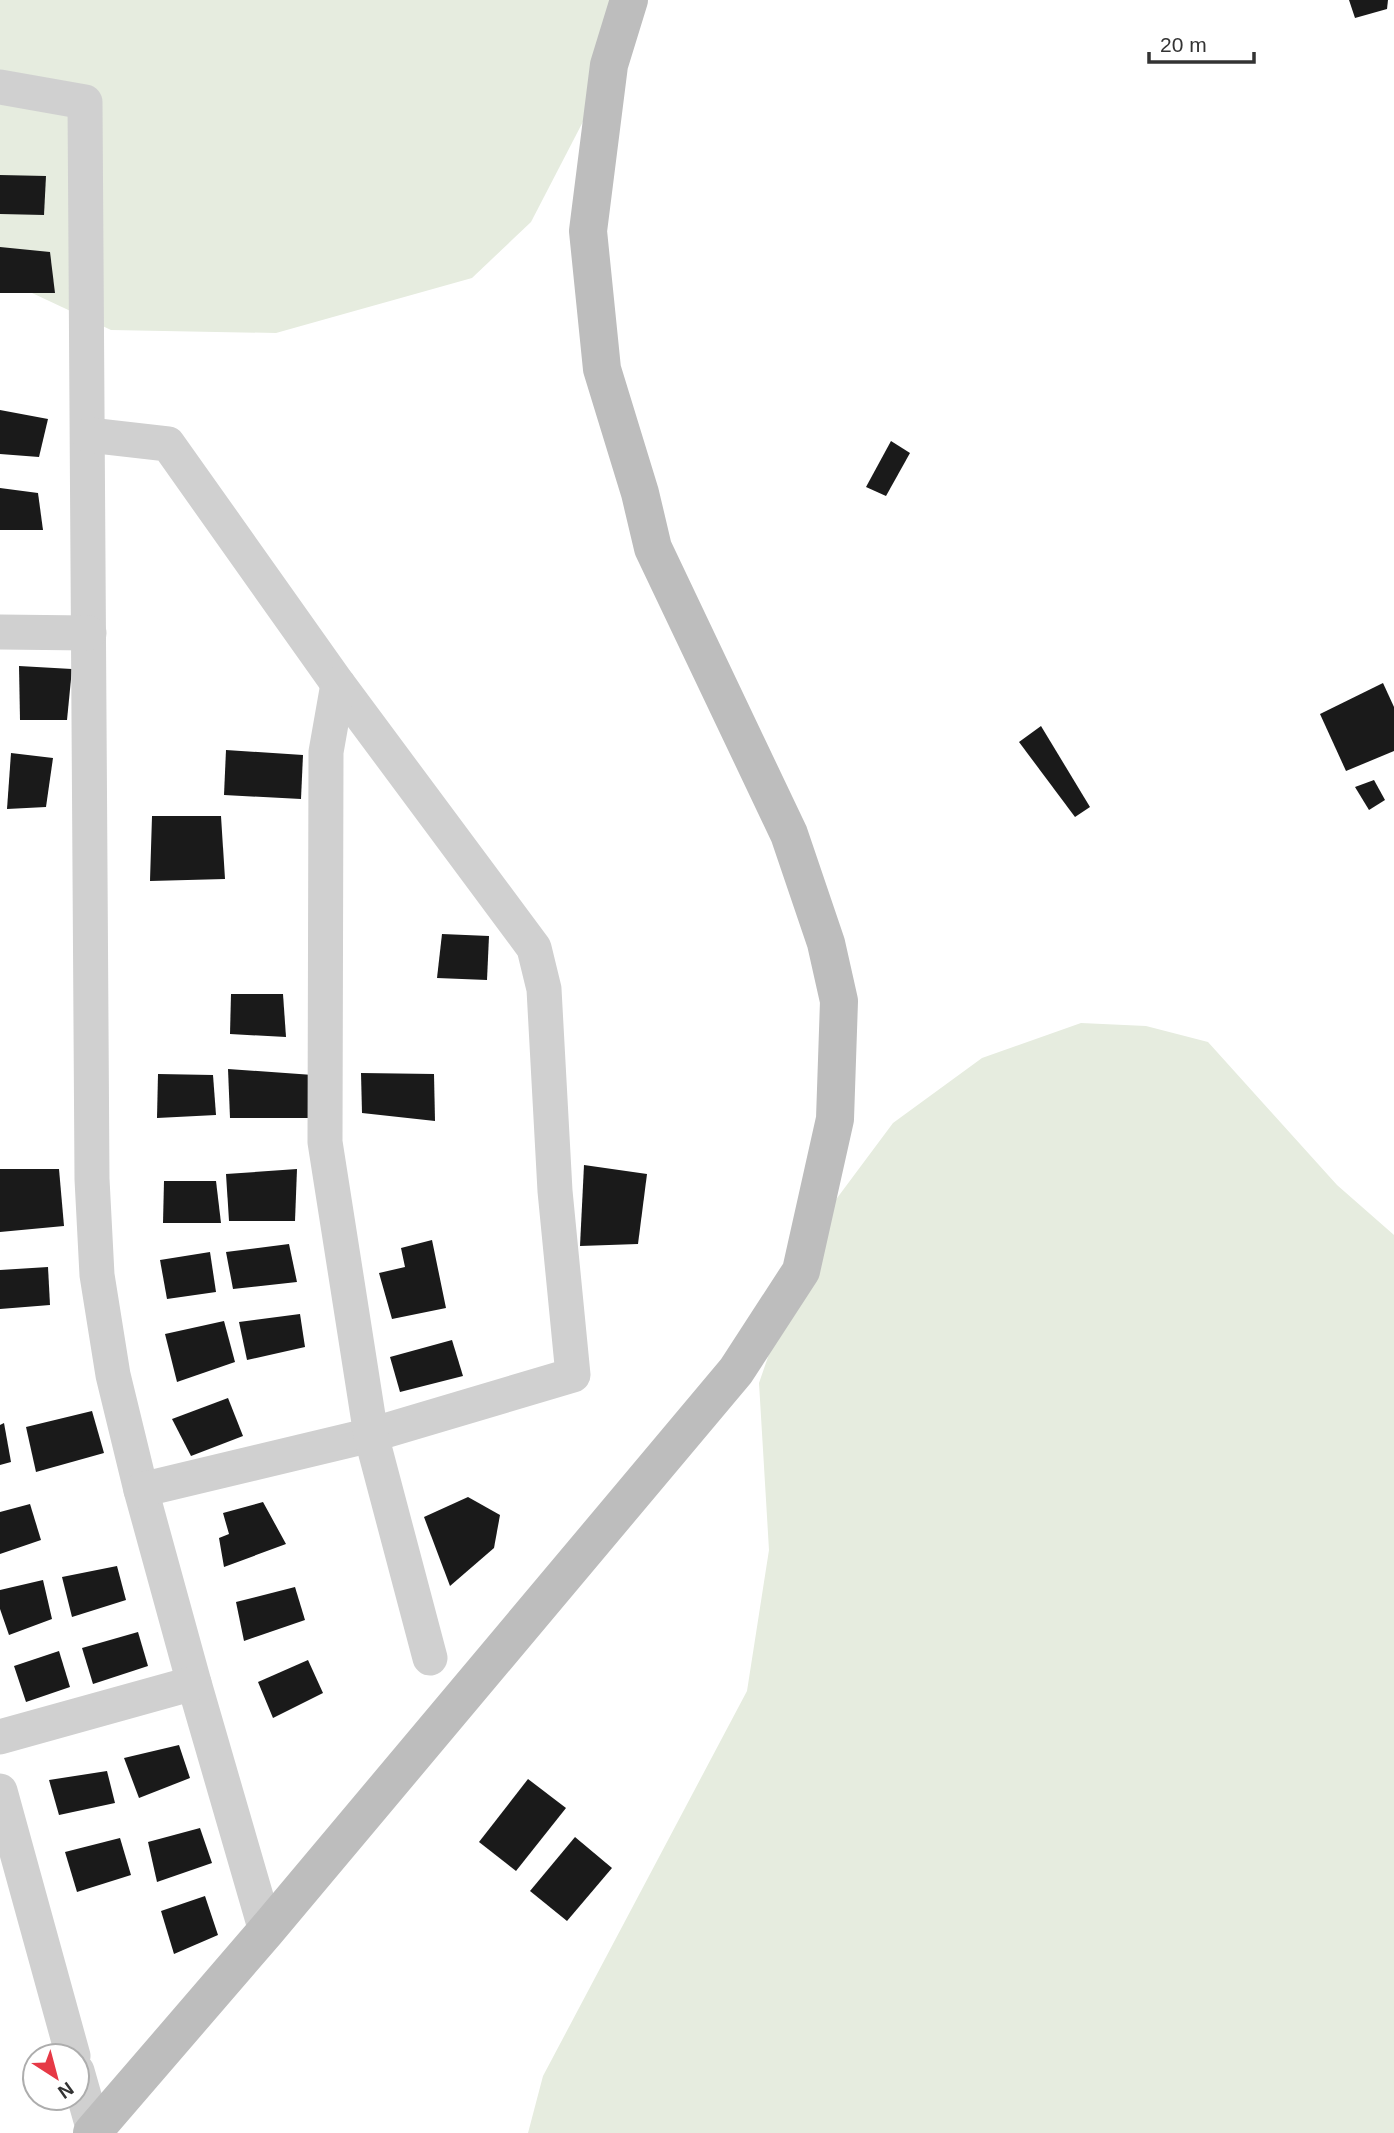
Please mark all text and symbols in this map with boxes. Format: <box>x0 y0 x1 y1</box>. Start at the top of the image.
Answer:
scale bar <box>1149 21 1254 65</box>
text: 20 m <box>1160 33 1207 56</box>
north arrow <box>21 2042 91 2112</box>
text: N <box>54 2078 77 2103</box>

